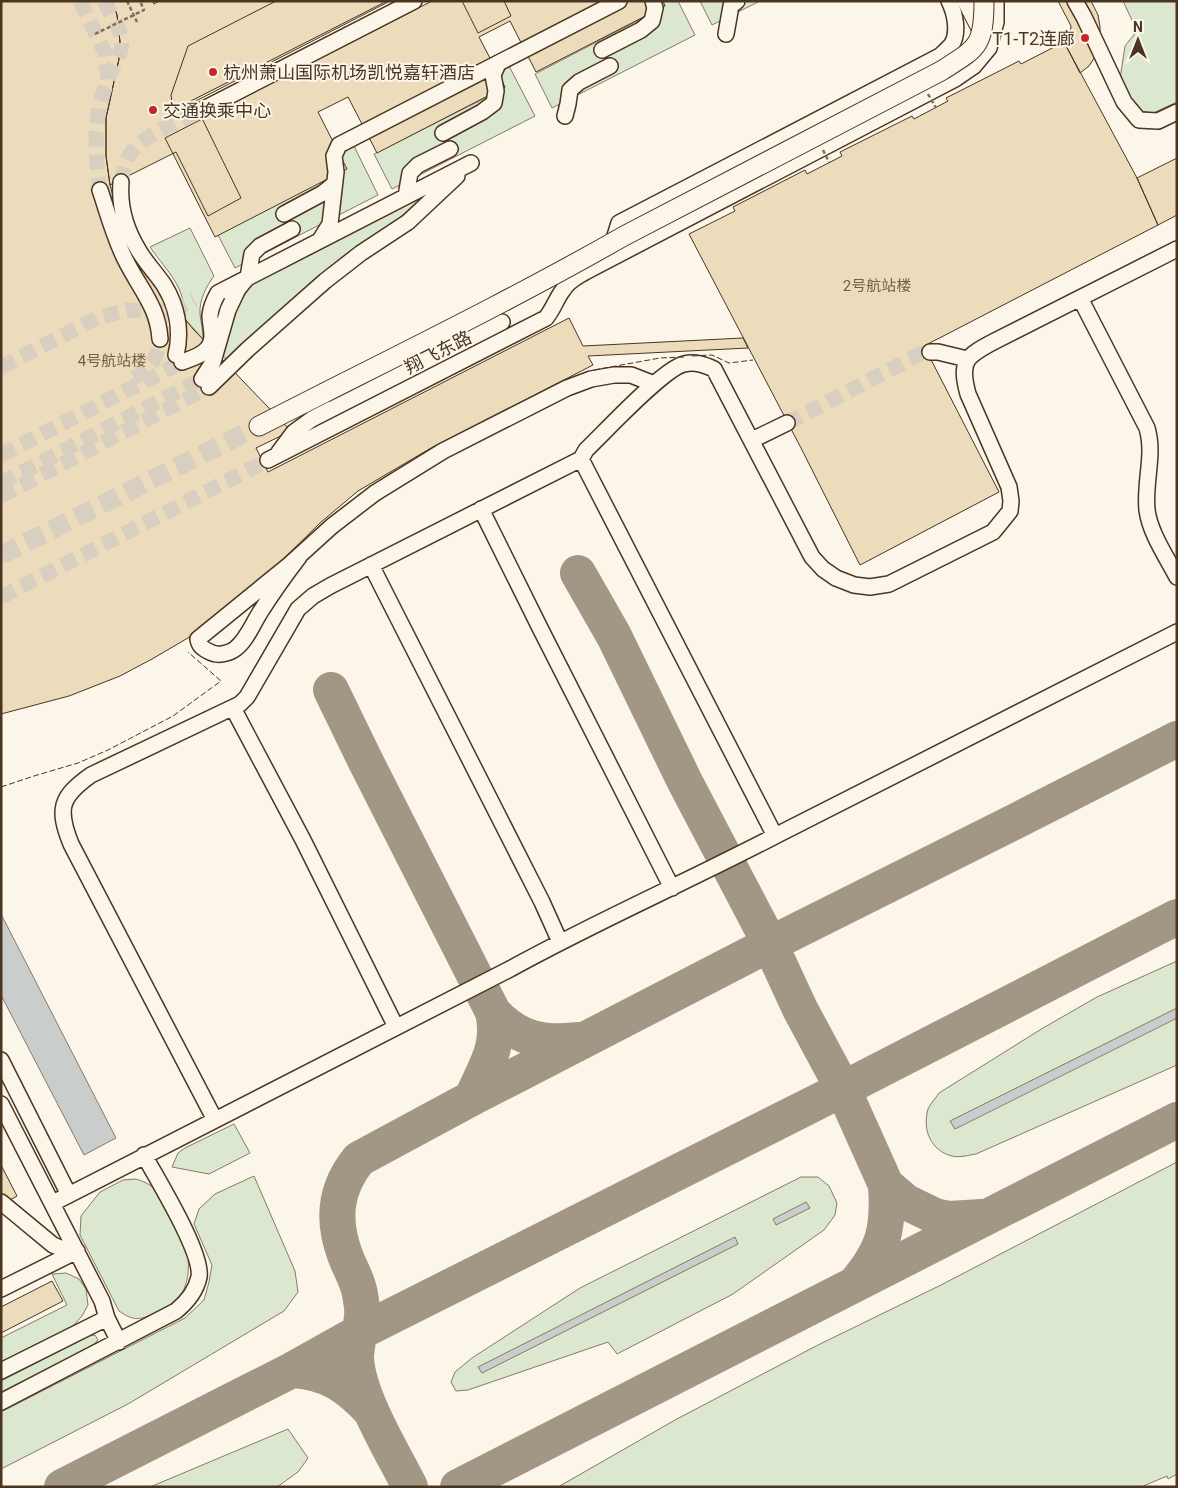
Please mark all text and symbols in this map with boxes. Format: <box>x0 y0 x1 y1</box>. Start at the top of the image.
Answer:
north arrow <box>1113 15 1163 65</box>
text: N <box>1133 19 1143 35</box>
place label: T1-T2连廊 <box>992 28 1075 49</box>
marker: T1-T2连廊 <box>1079 32 1091 44</box>
place label: 杭州萧山国际机场凯悦嘉轩酒店 <box>223 62 475 83</box>
marker: 杭州萧山国际机场凯悦嘉轩酒店 <box>207 66 219 78</box>
place label: 交通换乘中心 <box>163 100 271 121</box>
marker: 交通换乘中心 <box>147 104 159 116</box>
house number: 2号航站楼 <box>843 277 911 295</box>
street label: 翔飞东路 <box>401 326 475 378</box>
house number: 4号航站楼 <box>78 352 146 370</box>

